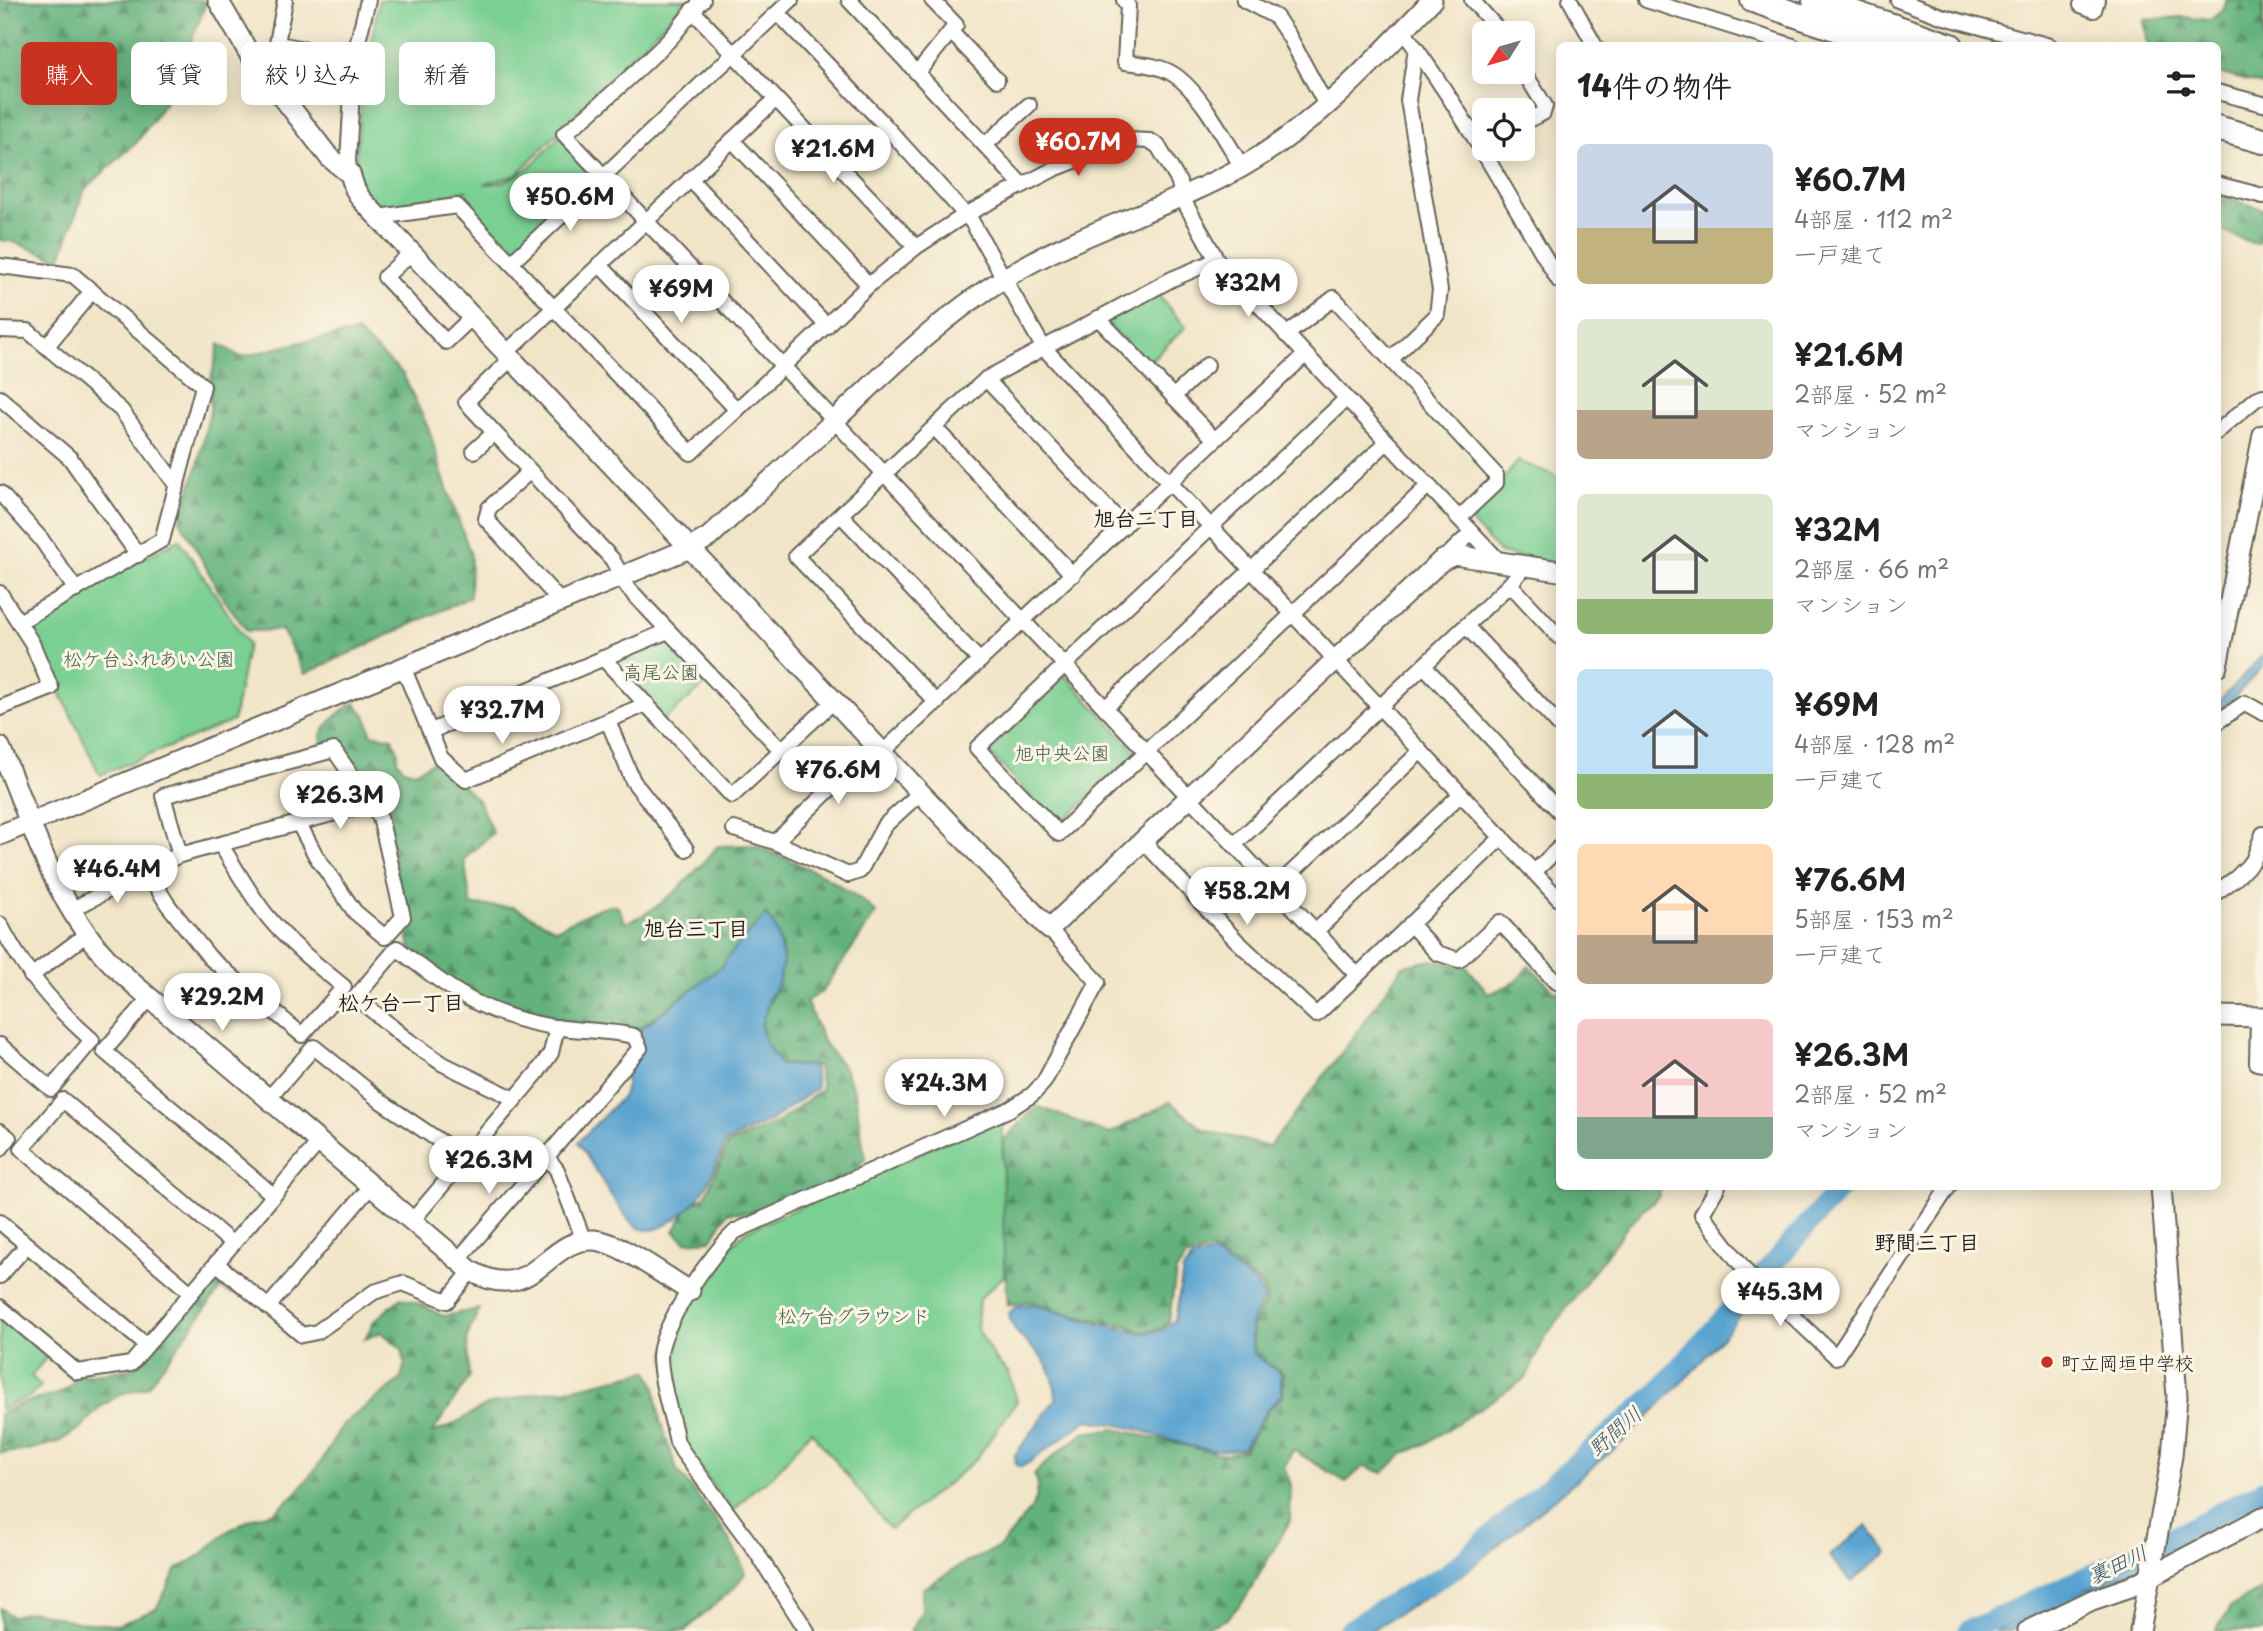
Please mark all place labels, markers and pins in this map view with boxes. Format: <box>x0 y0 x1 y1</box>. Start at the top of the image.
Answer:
pin: ¥60.7M <box>1021 118 1135 178</box>
pin: ¥21.6M <box>776 125 890 185</box>
pin: ¥50.6M <box>513 174 627 233</box>
pin: ¥32M <box>1207 260 1289 319</box>
pin: ¥69M <box>640 266 722 325</box>
pin: ¥32.7M <box>445 686 559 746</box>
pin: ¥76.6M <box>781 746 895 806</box>
pin: ¥26.3M <box>283 772 397 831</box>
pin: ¥46.4M <box>60 846 174 905</box>
pin: ¥58.2M <box>1190 867 1304 927</box>
pin: ¥29.2M <box>165 974 279 1033</box>
pin: ¥24.3M <box>887 1060 1001 1119</box>
pin: ¥26.3M <box>432 1136 546 1196</box>
pin: ¥45.3M <box>1723 1268 1837 1328</box>
place label: 町立岡垣中学校 <box>2061 1348 2194 1376</box>
marker: 町立岡垣中学校 <box>2039 1354 2055 1370</box>

